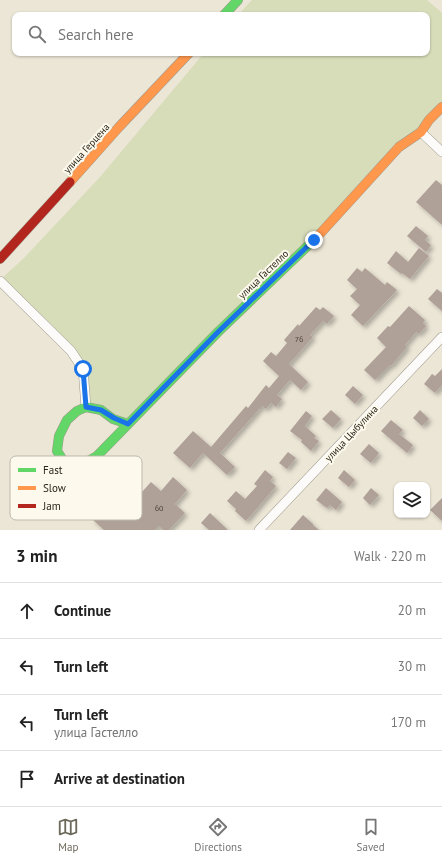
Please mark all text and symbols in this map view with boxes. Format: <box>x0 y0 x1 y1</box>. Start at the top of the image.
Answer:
search box <box>12 12 430 56</box>
icon: search <box>26 23 48 45</box>
text: Search here <box>58 25 134 44</box>
street label: улица Герцена <box>61 121 112 176</box>
route end <box>305 231 323 249</box>
street label: улица Гастелло <box>236 247 291 302</box>
house number: 76 <box>295 334 303 344</box>
route start <box>74 360 92 378</box>
street label: улица Цыбулина <box>322 402 381 464</box>
legend <box>10 456 142 520</box>
text: Fast <box>43 463 63 477</box>
text: Slow <box>43 481 66 495</box>
map controls <box>394 482 430 518</box>
button: layers <box>394 482 430 518</box>
text: Jam <box>42 499 61 513</box>
house number: 60 <box>155 503 164 513</box>
text: 3 min <box>16 545 57 567</box>
text: Walk · 220 m <box>354 548 426 565</box>
icon: ahead <box>16 600 38 622</box>
text: Continue <box>54 601 111 620</box>
text: 20 m <box>398 602 426 619</box>
icon: left <box>16 656 38 678</box>
text: Turn left <box>54 657 108 676</box>
text: 30 m <box>398 658 426 675</box>
text: Turn left <box>54 705 108 724</box>
icon: left <box>16 712 38 734</box>
text: 170 m <box>391 714 426 731</box>
text: улица Гастелло <box>54 724 138 741</box>
icon: arrive <box>16 768 38 790</box>
text: Arrive at destination <box>54 769 185 788</box>
tab: Map <box>57 816 79 854</box>
tab: Directions <box>194 816 242 854</box>
tab: Saved <box>357 816 385 854</box>

